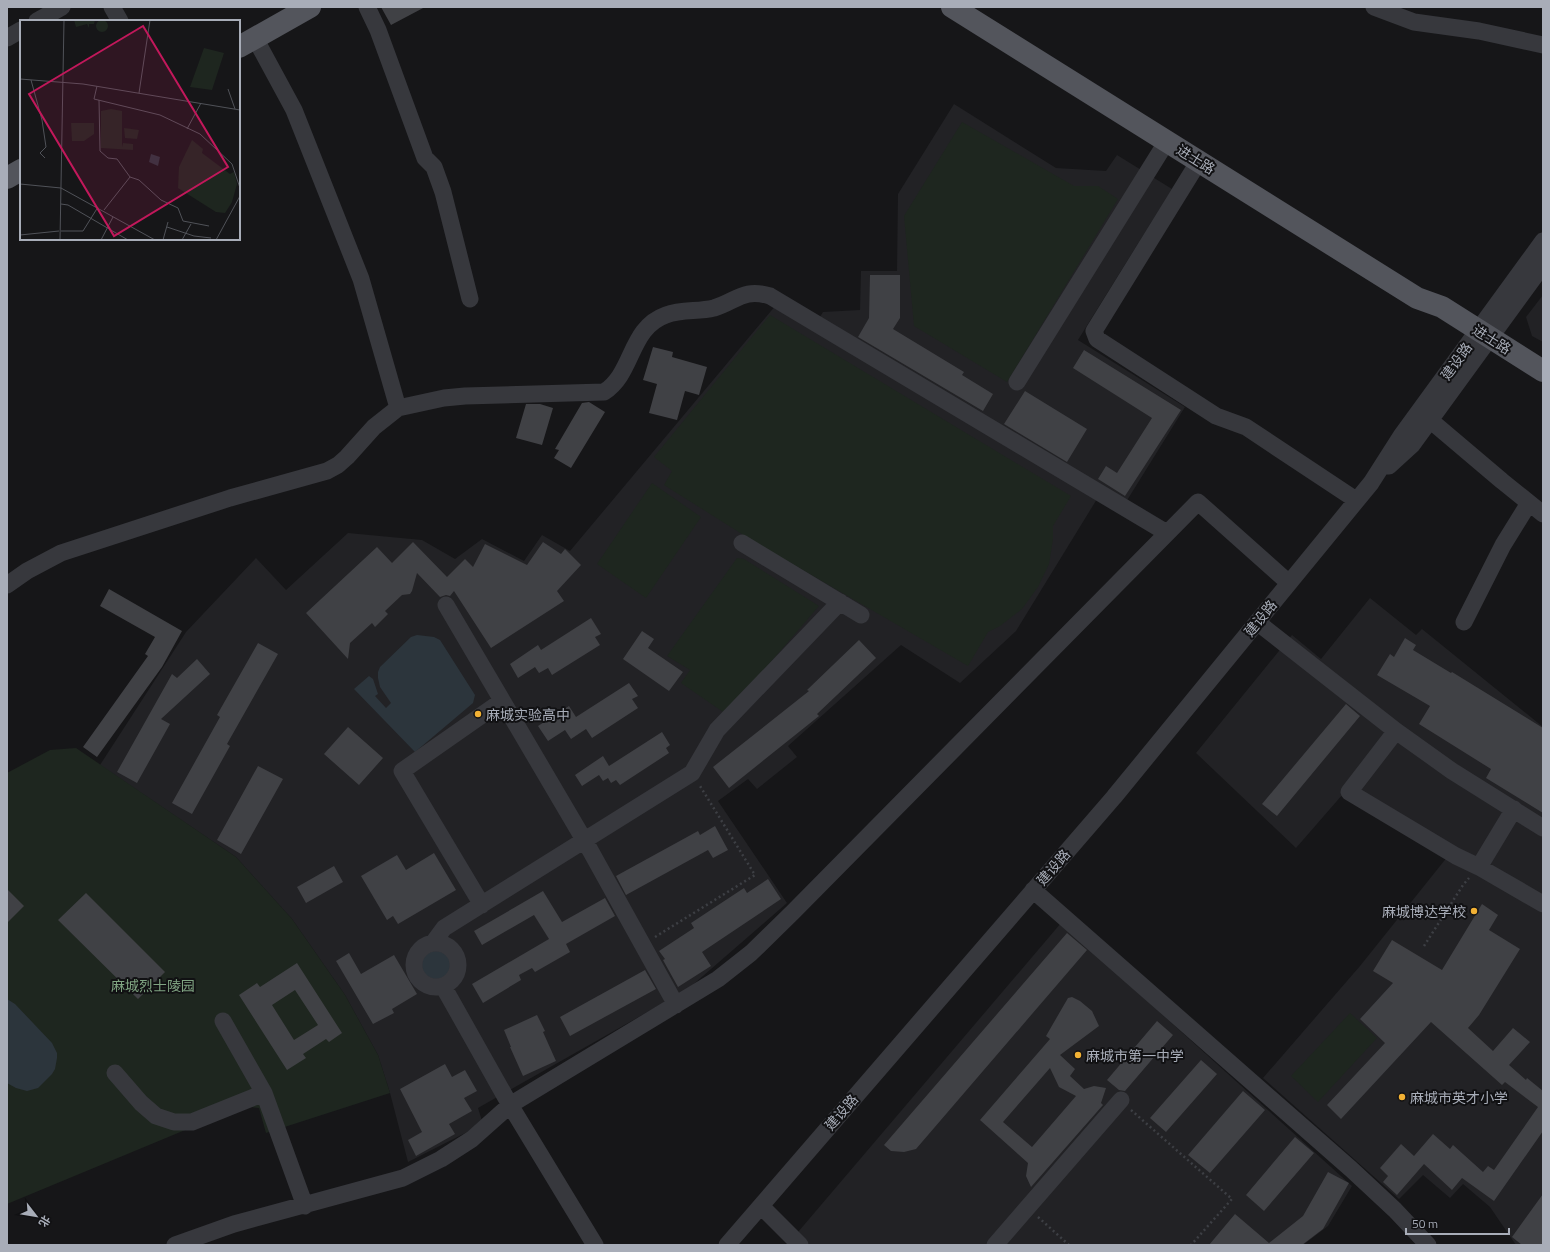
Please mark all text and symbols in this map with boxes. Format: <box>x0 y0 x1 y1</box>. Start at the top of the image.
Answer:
inset map <box>20 20 240 240</box>
street label: 进士路 <box>1173 139 1219 179</box>
street label: 进士路 <box>1469 319 1515 359</box>
street label: 建设路 <box>1435 338 1477 384</box>
street label: 建设路 <box>1239 595 1281 641</box>
place label: 麻城实验高中 <box>486 704 570 725</box>
marker: 麻城实验高中 <box>473 709 483 719</box>
street label: 建设路 <box>1031 844 1075 890</box>
place label: 麻城博达学校 <box>1382 901 1466 922</box>
marker: 麻城博达学校 <box>1469 906 1479 916</box>
park label: 麻城烈士陵园 <box>111 975 195 996</box>
place label: 麻城市第一中学 <box>1086 1045 1184 1066</box>
marker: 麻城市第一中学 <box>1073 1050 1083 1060</box>
place label: 麻城市英才小学 <box>1410 1087 1508 1108</box>
street label: 建设路 <box>819 1089 863 1135</box>
marker: 麻城市英才小学 <box>1397 1092 1407 1102</box>
north arrow <box>16 1196 56 1236</box>
scale bar <box>1406 1210 1509 1236</box>
text: 北 <box>35 1212 54 1230</box>
text: 50 m <box>1412 1214 1438 1233</box>

